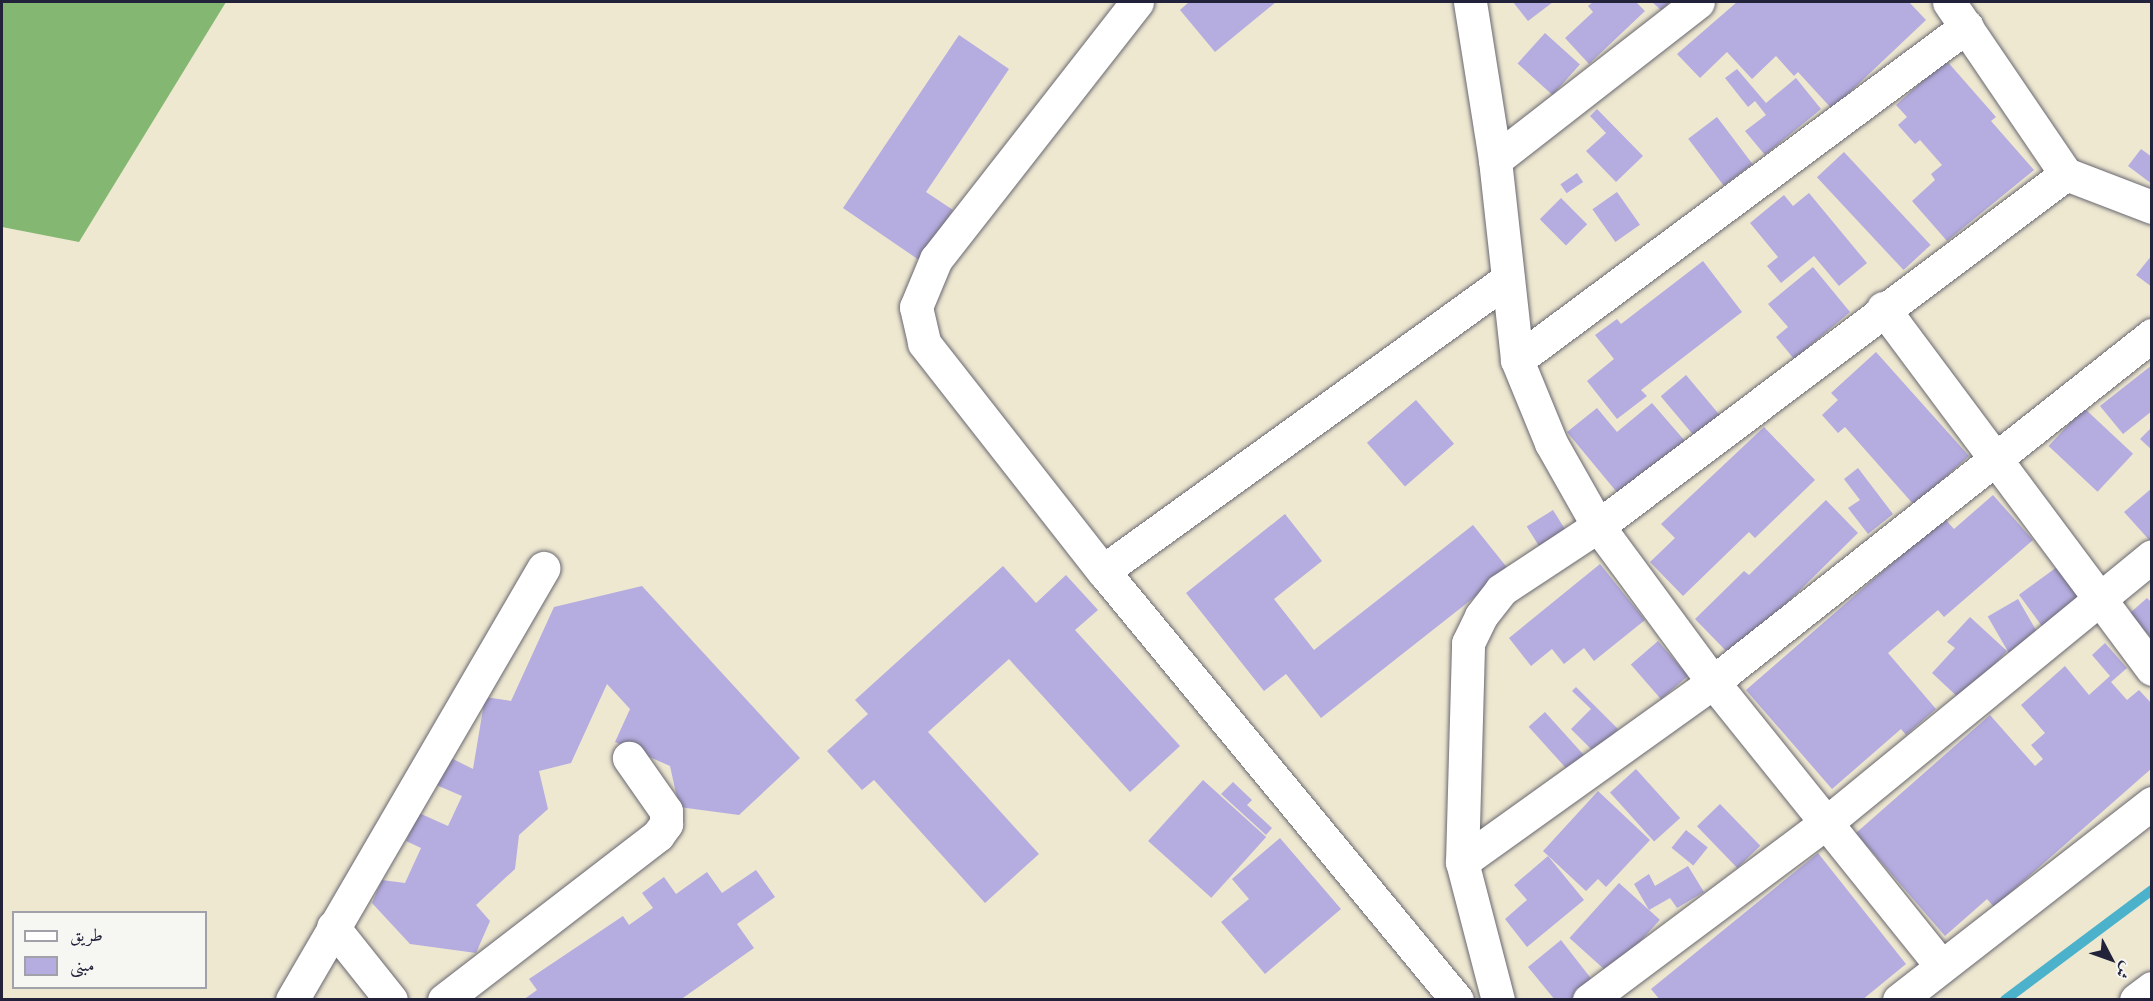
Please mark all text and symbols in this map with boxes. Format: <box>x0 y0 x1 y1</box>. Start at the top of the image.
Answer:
legend <box>12 911 207 989</box>
text: طريق <box>70 924 103 946</box>
north arrow <box>2081 929 2141 989</box>
text: مبنى <box>70 954 95 976</box>
text: ش <box>2112 958 2137 983</box>

